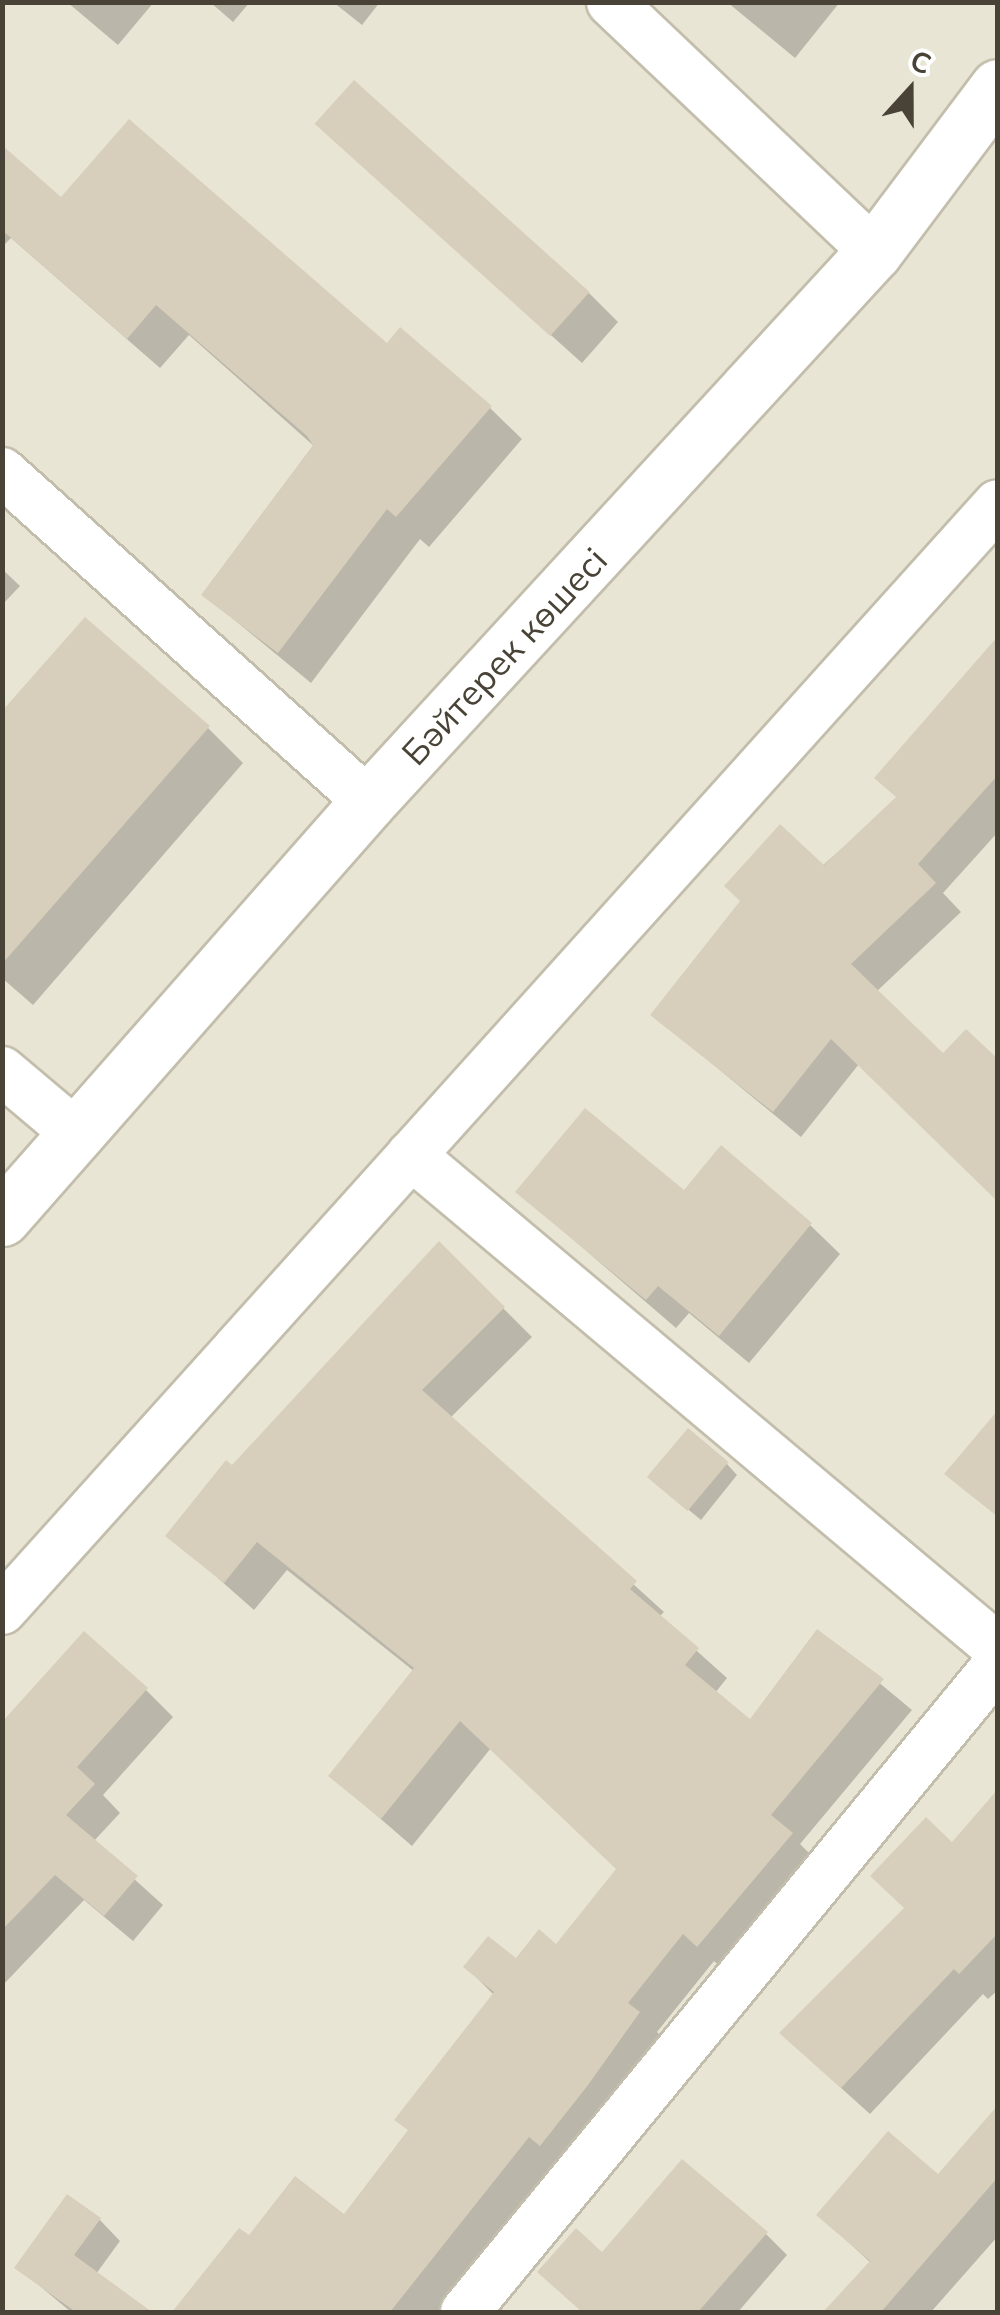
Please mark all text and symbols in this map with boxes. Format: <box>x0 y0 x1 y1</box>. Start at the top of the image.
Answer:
north arrow <box>860 40 960 140</box>
text: С <box>906 42 936 81</box>
street label: Бәйтерек көшесі <box>393 539 615 773</box>

